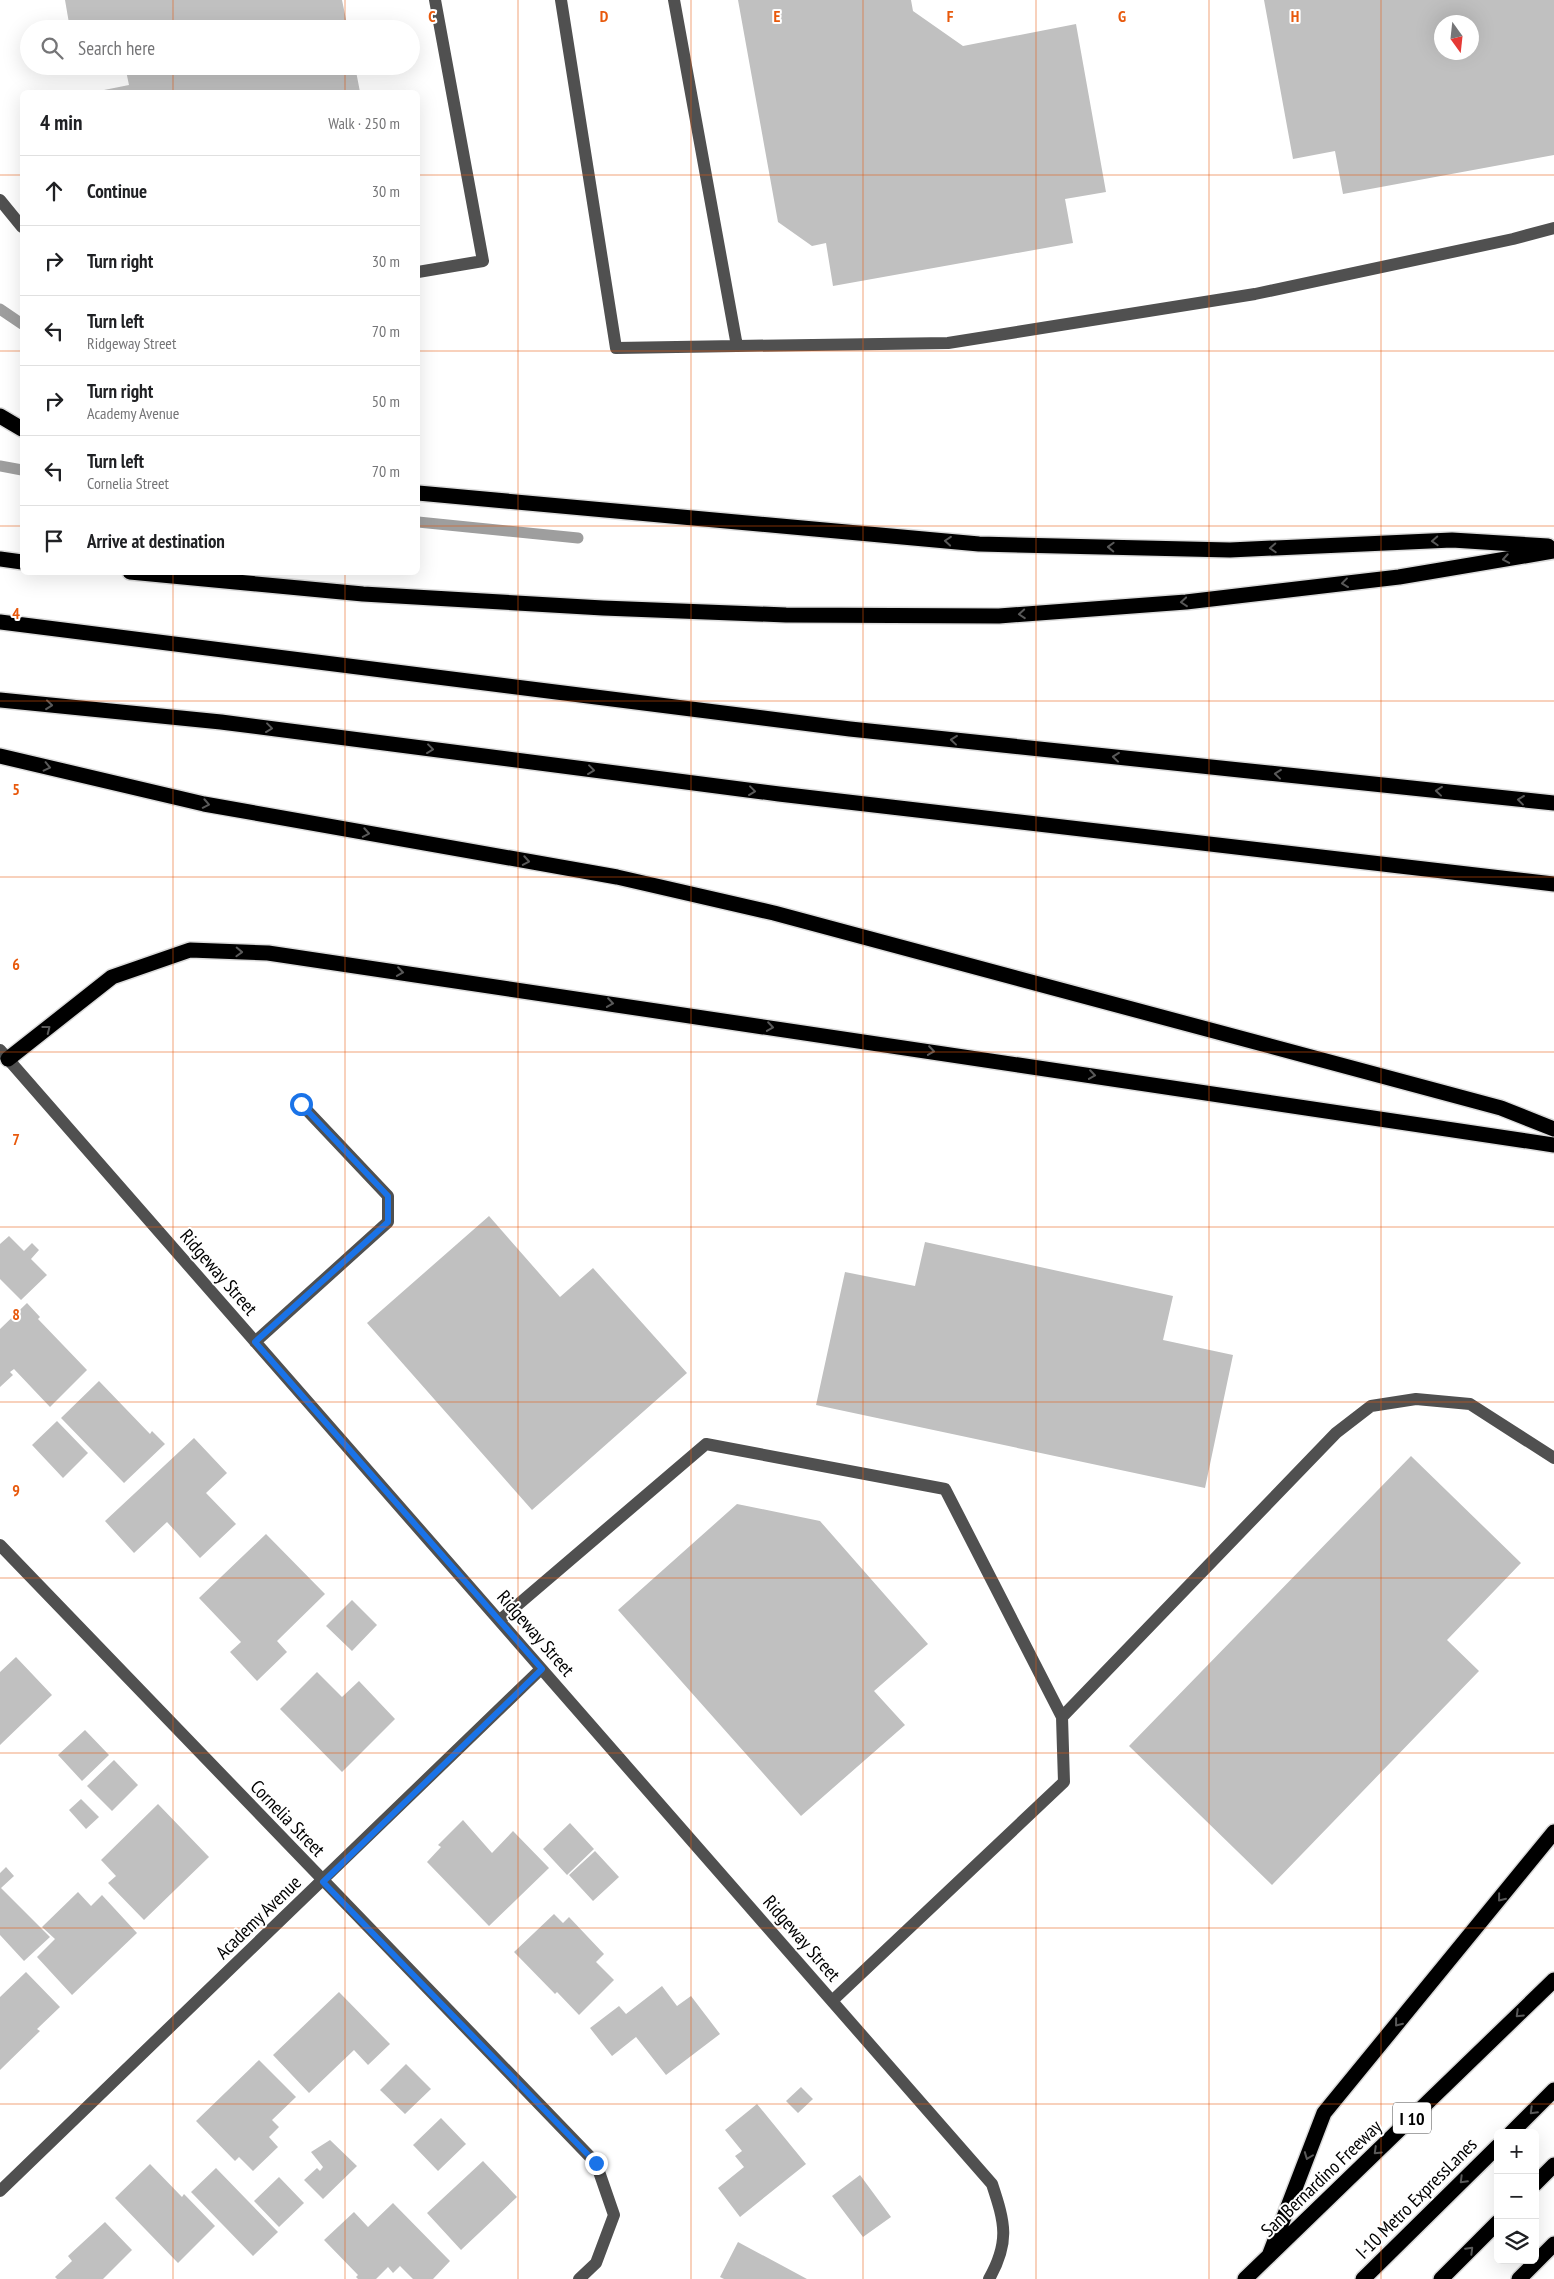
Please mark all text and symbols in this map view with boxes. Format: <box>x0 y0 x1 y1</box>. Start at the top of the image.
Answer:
text: C <box>428 6 436 26</box>
text: D <box>600 6 609 26</box>
text: E <box>774 6 781 26</box>
text: F <box>947 6 954 26</box>
text: G <box>1118 6 1126 26</box>
text: H <box>1291 6 1299 26</box>
north arrow <box>1434 15 1479 60</box>
search box <box>20 20 420 75</box>
icon: search <box>38 34 66 62</box>
text: Search here <box>78 36 155 60</box>
text: 4 min <box>40 109 82 136</box>
text: Walk · 250 m <box>328 113 400 133</box>
icon: ahead <box>40 177 68 205</box>
text: Continue <box>87 179 147 203</box>
text: 30 m <box>372 181 400 201</box>
icon: right <box>40 247 68 275</box>
text: Turn right <box>87 249 153 273</box>
text: 30 m <box>372 251 400 271</box>
text: Turn left <box>87 309 144 333</box>
icon: left <box>40 317 68 345</box>
text: 70 m <box>372 321 400 341</box>
text: Ridgeway Street <box>87 333 176 353</box>
text: Turn right <box>87 379 153 403</box>
icon: right <box>40 387 68 415</box>
text: 50 m <box>372 391 400 411</box>
text: Academy Avenue <box>87 403 179 423</box>
text: Turn left <box>87 449 144 473</box>
icon: left <box>40 457 68 485</box>
text: 70 m <box>372 461 400 481</box>
text: Cornelia Street <box>87 473 169 493</box>
icon: arrive <box>40 527 68 555</box>
text: Arrive at destination <box>87 529 225 553</box>
one-way arrow <box>944 536 952 547</box>
one-way arrow <box>1431 536 1439 547</box>
one-way arrow <box>1106 542 1114 552</box>
one-way arrow <box>1269 543 1277 554</box>
one-way arrow <box>1502 553 1510 563</box>
one-way arrow <box>1341 577 1349 588</box>
one-way arrow <box>1180 596 1188 607</box>
text: 4 <box>12 603 20 623</box>
one-way arrow <box>1018 608 1026 619</box>
one-way arrow <box>45 699 53 710</box>
one-way arrow <box>265 722 273 733</box>
one-way arrow <box>950 735 958 746</box>
one-way arrow <box>426 743 434 754</box>
one-way arrow <box>1112 752 1120 763</box>
one-way arrow <box>43 762 52 772</box>
one-way arrow <box>588 764 596 775</box>
one-way arrow <box>1273 768 1281 779</box>
text: 5 <box>12 779 20 799</box>
one-way arrow <box>749 785 757 796</box>
one-way arrow <box>1435 785 1443 796</box>
one-way arrow <box>1517 795 1525 805</box>
one-way arrow <box>201 798 210 809</box>
one-way arrow <box>361 827 370 837</box>
one-way arrow <box>521 855 530 866</box>
one-way arrow <box>236 947 243 957</box>
text: 6 <box>12 954 20 974</box>
one-way arrow <box>396 967 404 977</box>
one-way arrow <box>605 998 614 1008</box>
one-way arrow <box>767 1021 775 1032</box>
one-way arrow <box>41 1026 50 1034</box>
one-way arrow <box>927 1045 935 1055</box>
one-way arrow <box>1087 1069 1096 1079</box>
route start <box>290 1093 313 1116</box>
text: 7 <box>12 1129 20 1149</box>
street label: Ridgeway Street <box>175 1224 263 1321</box>
text: 8 <box>12 1304 20 1324</box>
text: 9 <box>12 1480 20 1500</box>
street label: Ridgeway Street <box>492 1585 580 1682</box>
street label: Cornelia Street <box>246 1775 331 1862</box>
street label: Academy Avenue <box>210 1870 306 1964</box>
street label: Ridgeway Street <box>758 1890 846 1987</box>
one-way arrow <box>1498 1892 1507 1901</box>
one-way arrow <box>1516 2008 1525 2017</box>
one-way arrow <box>1396 2017 1404 2026</box>
road number: I 10 <box>1393 2102 1431 2134</box>
one-way arrow <box>1529 2106 1538 2115</box>
street label: San Bernardino Freeway <box>1256 2114 1387 2242</box>
map controls <box>1494 2129 1539 2264</box>
button: + <box>1494 2129 1539 2174</box>
street label: I-10 Metro ExpressLanes <box>1350 2132 1482 2264</box>
one-way arrow <box>1374 2145 1383 2154</box>
one-way arrow <box>1303 2151 1314 2160</box>
route end <box>585 2152 608 2175</box>
button: − <box>1494 2174 1539 2219</box>
one-way arrow <box>1460 2175 1469 2184</box>
button: layers <box>1494 2219 1539 2264</box>
one-way arrow <box>1464 2247 1473 2256</box>

